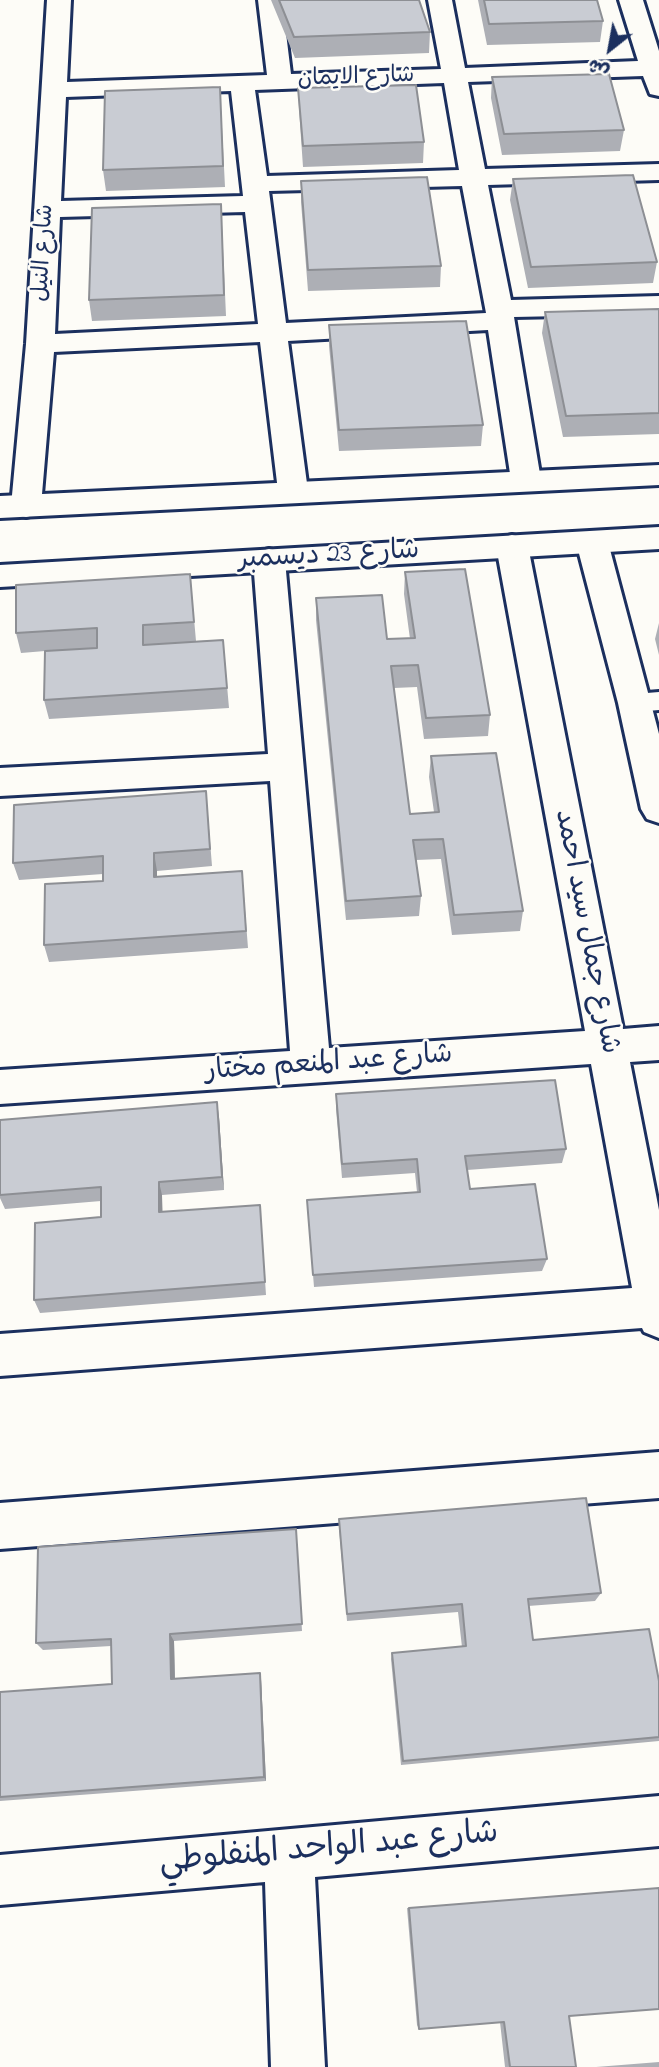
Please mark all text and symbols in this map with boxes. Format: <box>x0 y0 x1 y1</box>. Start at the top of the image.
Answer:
north arrow <box>575 14 645 84</box>
text: ش <box>583 50 615 84</box>
street label: شارع الايمان <box>297 63 415 95</box>
street label: شارع النيل <box>29 204 61 302</box>
street label: شارع 23 ديسمبر <box>238 535 420 579</box>
street label: شارع جمال سيد احمد <box>545 807 625 1057</box>
street label: شارع عبد المنعم مختار <box>204 1040 454 1090</box>
street label: شارع عبد الواحد المنفلوطي <box>158 1815 500 1885</box>

